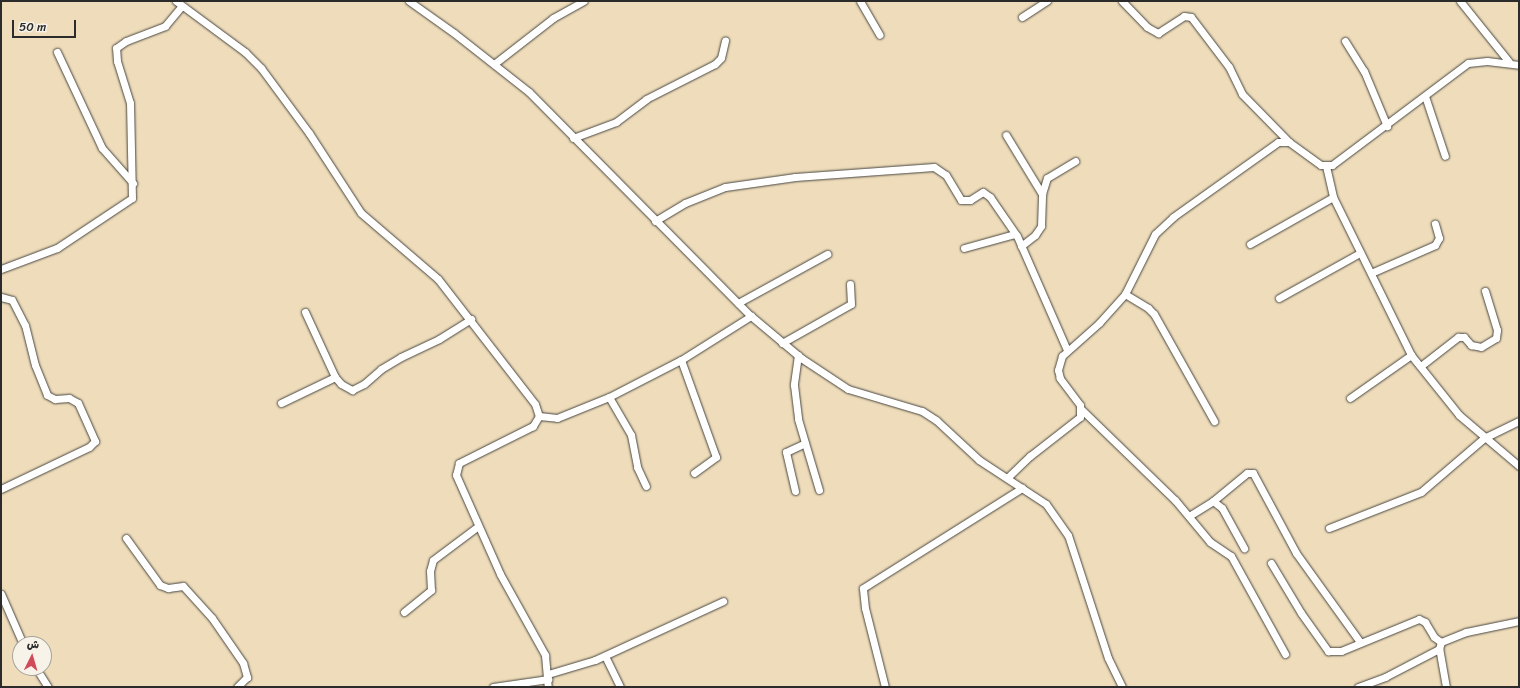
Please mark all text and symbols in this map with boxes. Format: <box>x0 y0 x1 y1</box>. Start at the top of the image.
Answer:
scale bar <box>14 12 78 38</box>
text: 50 m <box>19 16 46 38</box>
text: ش <box>26 635 40 655</box>
north arrow <box>12 636 52 676</box>

